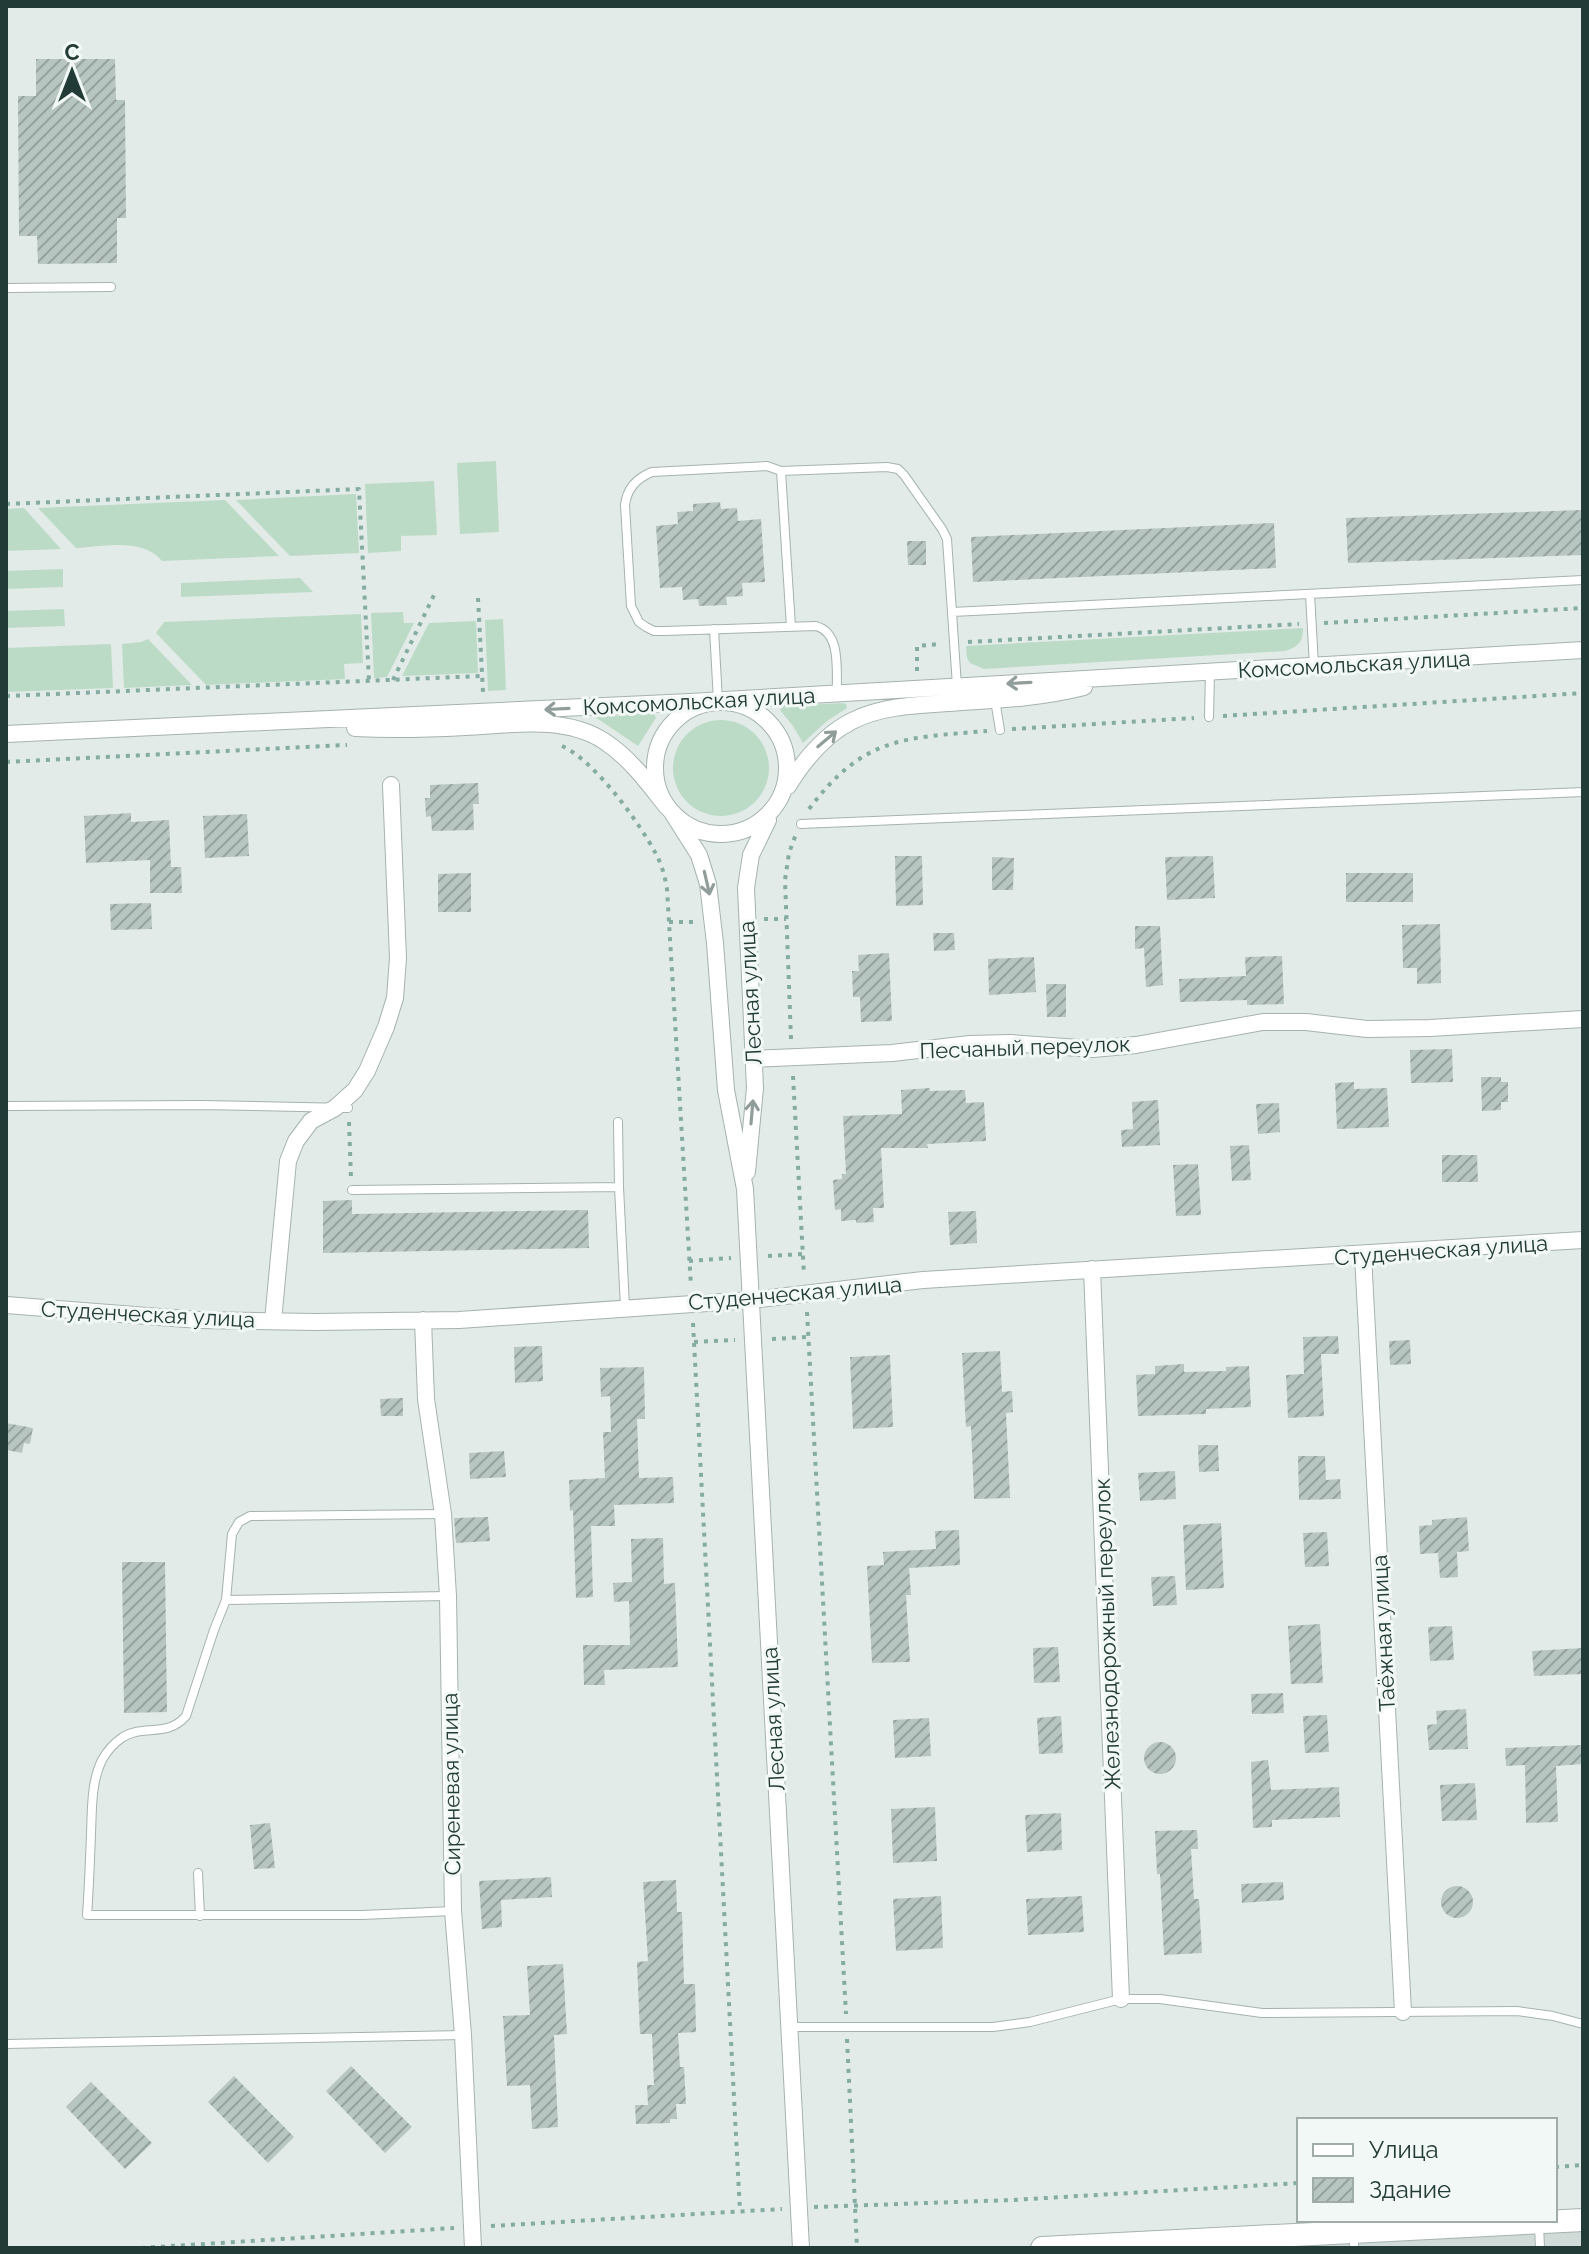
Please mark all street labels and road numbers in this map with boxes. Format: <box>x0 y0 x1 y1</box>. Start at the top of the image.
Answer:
street label: Комсомольская улица <box>1237 645 1471 683</box>
street label: Комсомольская улица <box>582 682 816 720</box>
street label: Лесная улица <box>733 920 767 1066</box>
street label: Песчаный переулок <box>919 1030 1131 1064</box>
street label: Студенческая улица <box>1333 1230 1549 1270</box>
street label: Студенческая улица <box>687 1271 903 1315</box>
street label: Студенческая улица <box>40 1295 256 1333</box>
street label: Железнодорожный переулок <box>1089 1478 1125 1790</box>
street label: Таёжная улица <box>1366 1554 1400 1712</box>
street label: Лесная улица <box>756 1646 790 1792</box>
street label: Сиреневая улица <box>436 1692 466 1876</box>

